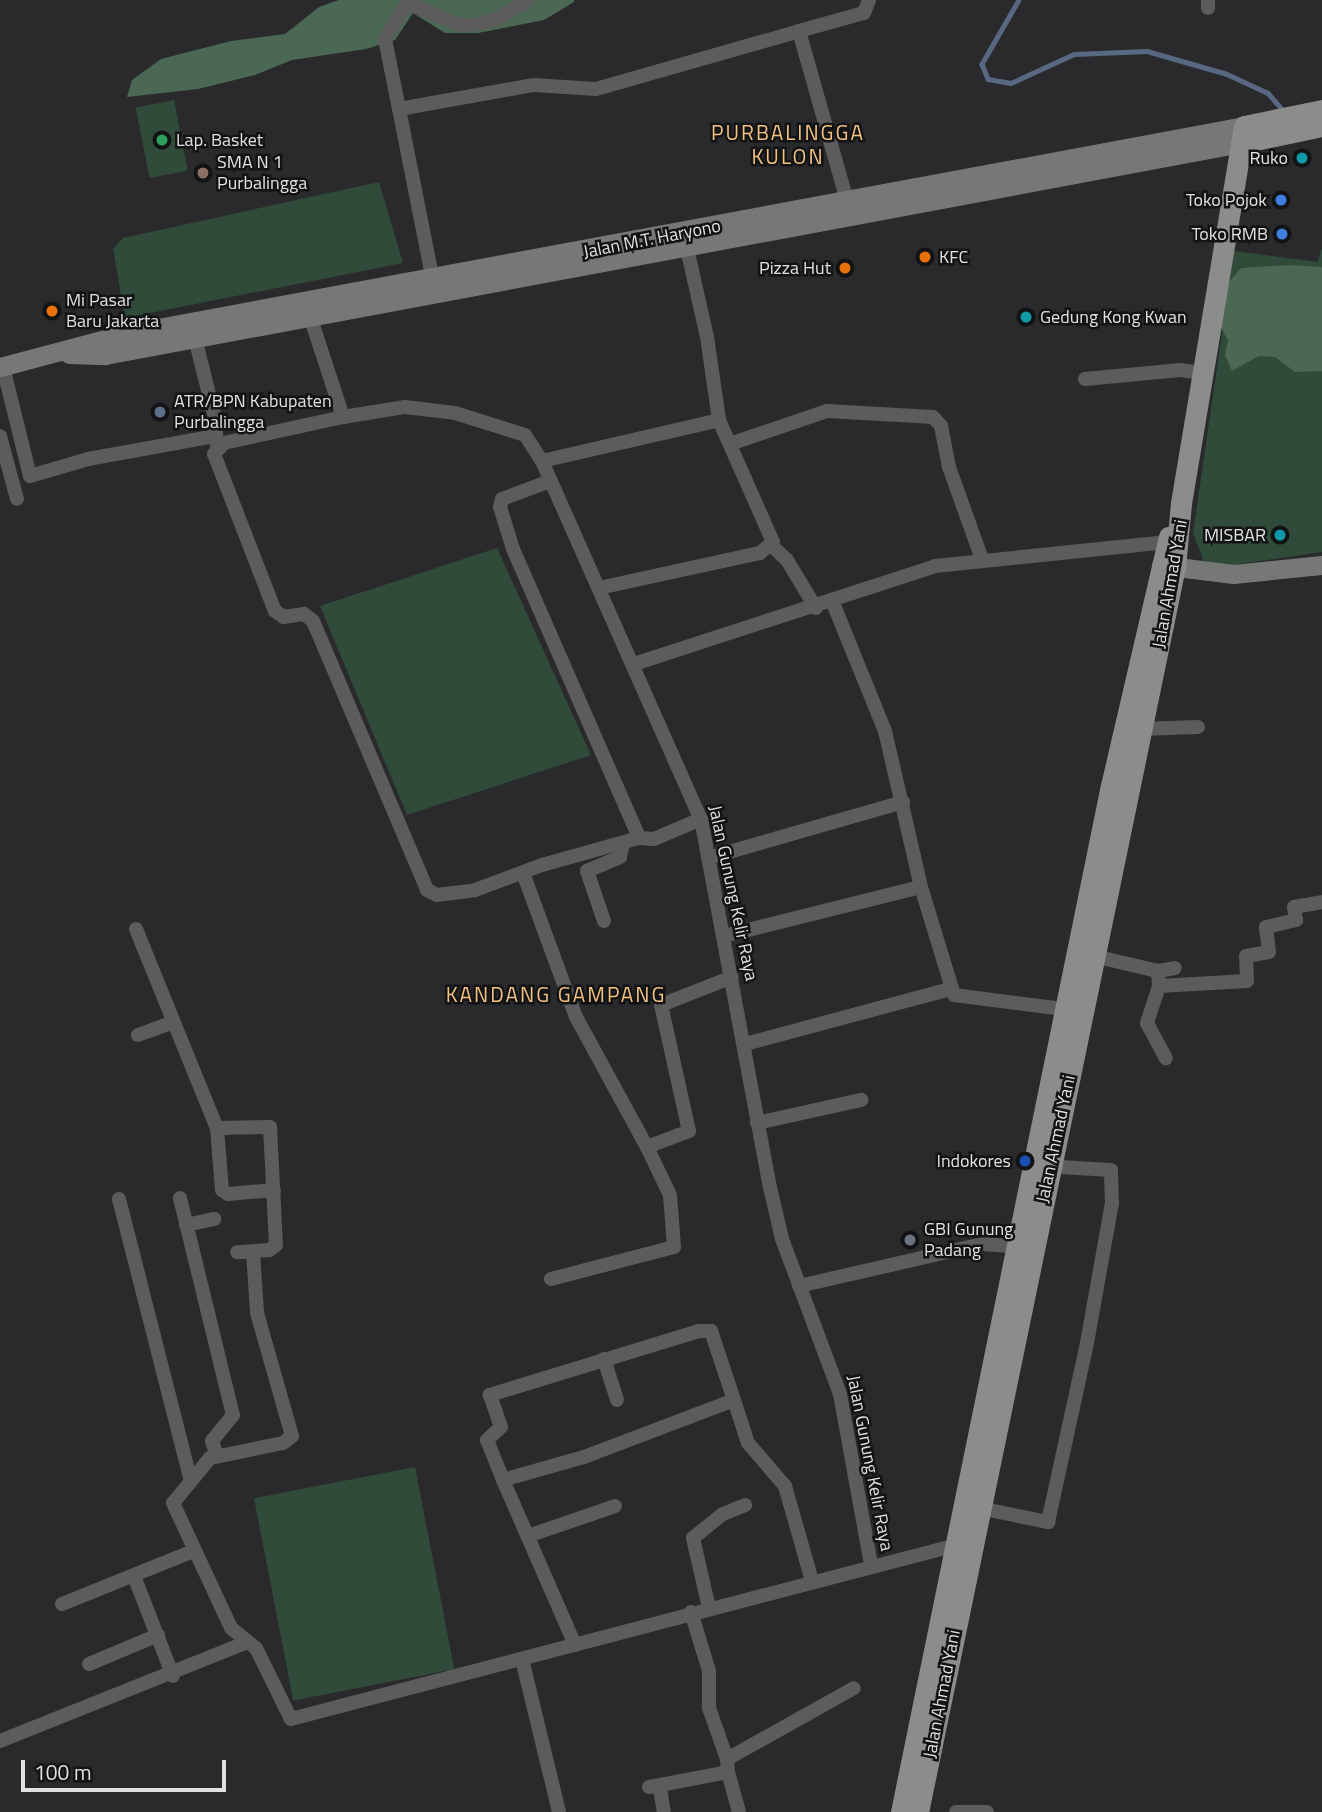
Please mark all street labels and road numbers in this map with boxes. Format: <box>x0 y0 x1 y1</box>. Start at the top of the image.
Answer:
street label: Jalan M.T. Haryono <box>581 215 723 263</box>
street label: Jalan Ahmad Yani <box>1148 518 1192 650</box>
street label: Jalan Gunung Kelir Raya <box>704 803 762 983</box>
street label: Jalan Ahmad Yani <box>1032 1073 1080 1205</box>
street label: Jalan Gunung Kelir Raya <box>842 1373 898 1553</box>
street label: Jalan Ahmad Yani <box>919 1628 965 1760</box>

